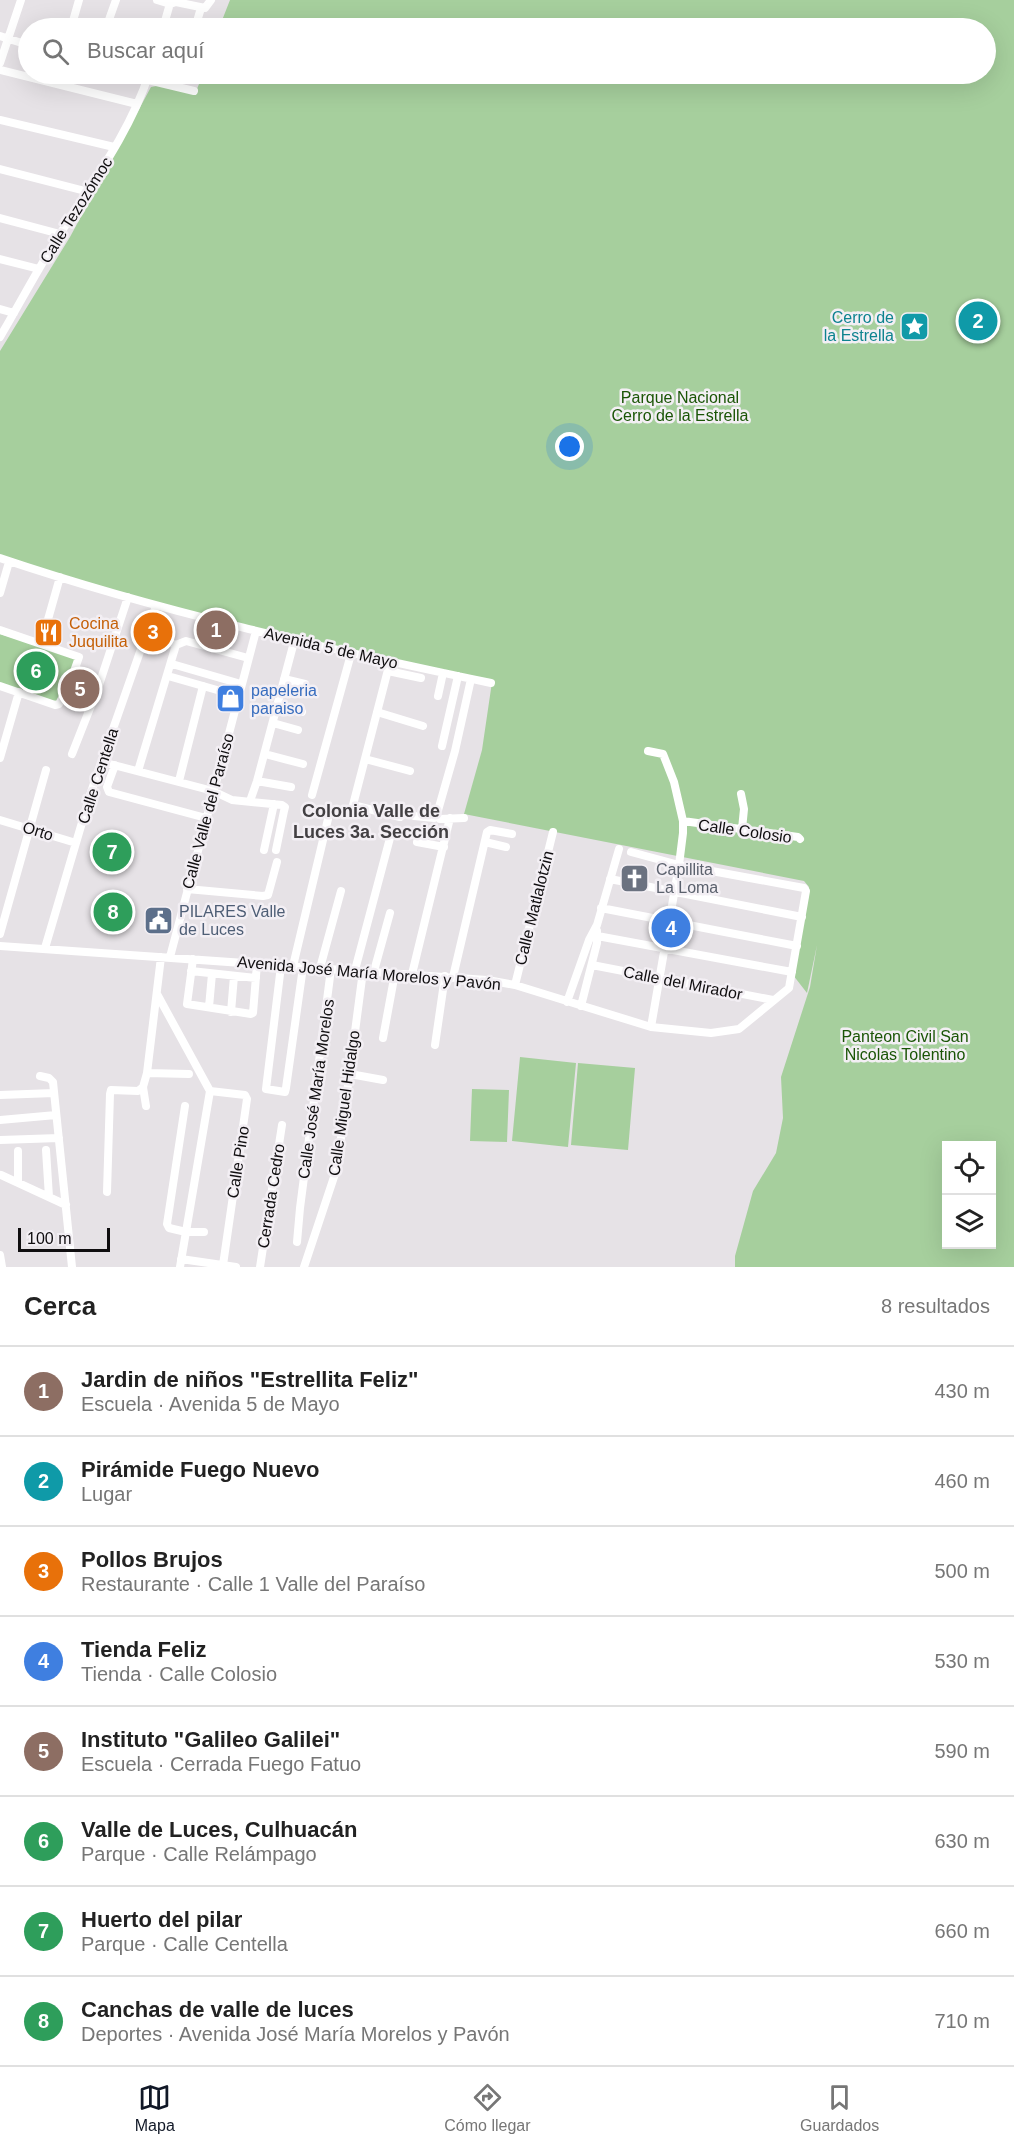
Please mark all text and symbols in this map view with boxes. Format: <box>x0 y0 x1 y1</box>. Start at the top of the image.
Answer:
search box <box>18 18 996 84</box>
icon: search <box>39 35 72 68</box>
text: Buscar aquí <box>87 38 204 63</box>
street label: Calle Tezozómoc <box>37 154 115 266</box>
pin: 2 <box>958 298 998 344</box>
place label: Cerro de la Estrella <box>824 309 894 344</box>
place icon: Cerro de la Estrella <box>899 310 931 342</box>
park label: Parque Nacional Cerro de la Estrella <box>612 389 749 424</box>
your location <box>555 432 584 461</box>
pin: 1 <box>196 608 236 652</box>
pin: 3 <box>134 610 172 654</box>
place label: Cocina Juquilita <box>69 615 128 650</box>
restaurant icon: Cocina Juquilita <box>32 616 64 648</box>
street label: Avenida 5 de Mayo <box>262 624 400 672</box>
pin: 6 <box>16 648 56 694</box>
pin: 5 <box>60 666 100 712</box>
place label: papeleria paraiso <box>251 682 317 717</box>
shop icon: papeleria paraiso <box>214 683 246 715</box>
street label: Calle Centella <box>75 726 122 826</box>
street label: Calle Valle del Paraíso <box>179 731 237 891</box>
district label: Colonia Valle de Luces 3a. Sección <box>293 801 449 842</box>
street label: Calle Colosio <box>697 816 793 846</box>
street label: Orto <box>21 818 55 844</box>
pin: 7 <box>92 830 132 874</box>
street label: Calle Matlalotzin <box>512 849 556 967</box>
place label: Capillita La Loma <box>656 861 718 896</box>
church icon: Capillita La Loma <box>619 862 651 894</box>
pin: 8 <box>94 890 132 934</box>
place label: PILARES Valle de Luces <box>179 903 286 938</box>
public building icon: PILARES Valle de Luces <box>142 904 174 936</box>
pin: 4 <box>652 906 690 950</box>
street label: Avenida José María Morelos y Pavón <box>236 953 502 993</box>
street label: Calle del Mirador <box>622 963 745 1003</box>
street label: Calle José María Morelos <box>295 998 337 1180</box>
park label: Panteon Civil San Nicolas Tolentino <box>841 1028 969 1063</box>
street label: Calle Miguel Hidalgo <box>325 1029 363 1177</box>
street label: Calle Pino <box>224 1125 252 1199</box>
map controls <box>942 1141 996 1249</box>
button: locate <box>942 1141 996 1195</box>
street label: Cerrada Cedro <box>254 1142 288 1250</box>
button: layers <box>942 1195 996 1249</box>
scale bar <box>18 1225 110 1252</box>
text: 100 m <box>27 1230 71 1247</box>
text: Cerca <box>24 1291 96 1321</box>
text: 8 resultados <box>881 1295 990 1317</box>
text: Jardin de niños "Estrellita Feliz" <box>81 1367 419 1392</box>
text: 1 <box>38 1380 49 1402</box>
text: 430 m <box>934 1380 990 1402</box>
text: Escuela · Avenida 5 de Mayo <box>81 1393 340 1415</box>
text: Pirámide Fuego Nuevo <box>81 1457 319 1482</box>
text: 2 <box>38 1470 49 1492</box>
text: 460 m <box>934 1470 990 1492</box>
text: Lugar <box>81 1483 132 1505</box>
text: Pollos Brujos <box>81 1547 223 1572</box>
text: 3 <box>38 1560 49 1582</box>
text: 500 m <box>934 1560 990 1582</box>
text: Restaurante · Calle 1 Valle del Paraíso <box>81 1573 425 1595</box>
text: Tienda Feliz <box>81 1637 207 1662</box>
text: 4 <box>38 1650 49 1672</box>
text: 530 m <box>934 1650 990 1672</box>
text: Tienda · Calle Colosio <box>81 1663 277 1685</box>
text: Instituto "Galileo Galilei" <box>81 1727 340 1752</box>
text: 5 <box>38 1740 49 1762</box>
text: 590 m <box>934 1740 990 1762</box>
text: Escuela · Cerrada Fuego Fatuo <box>81 1753 361 1775</box>
text: Valle de Luces, Culhuacán <box>81 1817 357 1842</box>
text: 6 <box>38 1830 49 1852</box>
text: 630 m <box>934 1830 990 1852</box>
text: Parque · Calle Relámpago <box>81 1843 317 1865</box>
text: Huerto del pilar <box>81 1907 242 1932</box>
text: 7 <box>38 1920 49 1942</box>
text: 660 m <box>934 1920 990 1942</box>
text: Parque · Calle Centella <box>81 1933 288 1955</box>
text: Canchas de valle de luces <box>81 1997 354 2022</box>
text: 8 <box>38 2010 49 2032</box>
text: 710 m <box>934 2010 990 2032</box>
text: Deportes · Avenida José María Morelos y Pavón <box>81 2023 510 2045</box>
tab: Mapa <box>135 2081 175 2135</box>
tab: Cómo llegar <box>444 2081 531 2135</box>
tab: Guardados <box>800 2081 879 2135</box>

